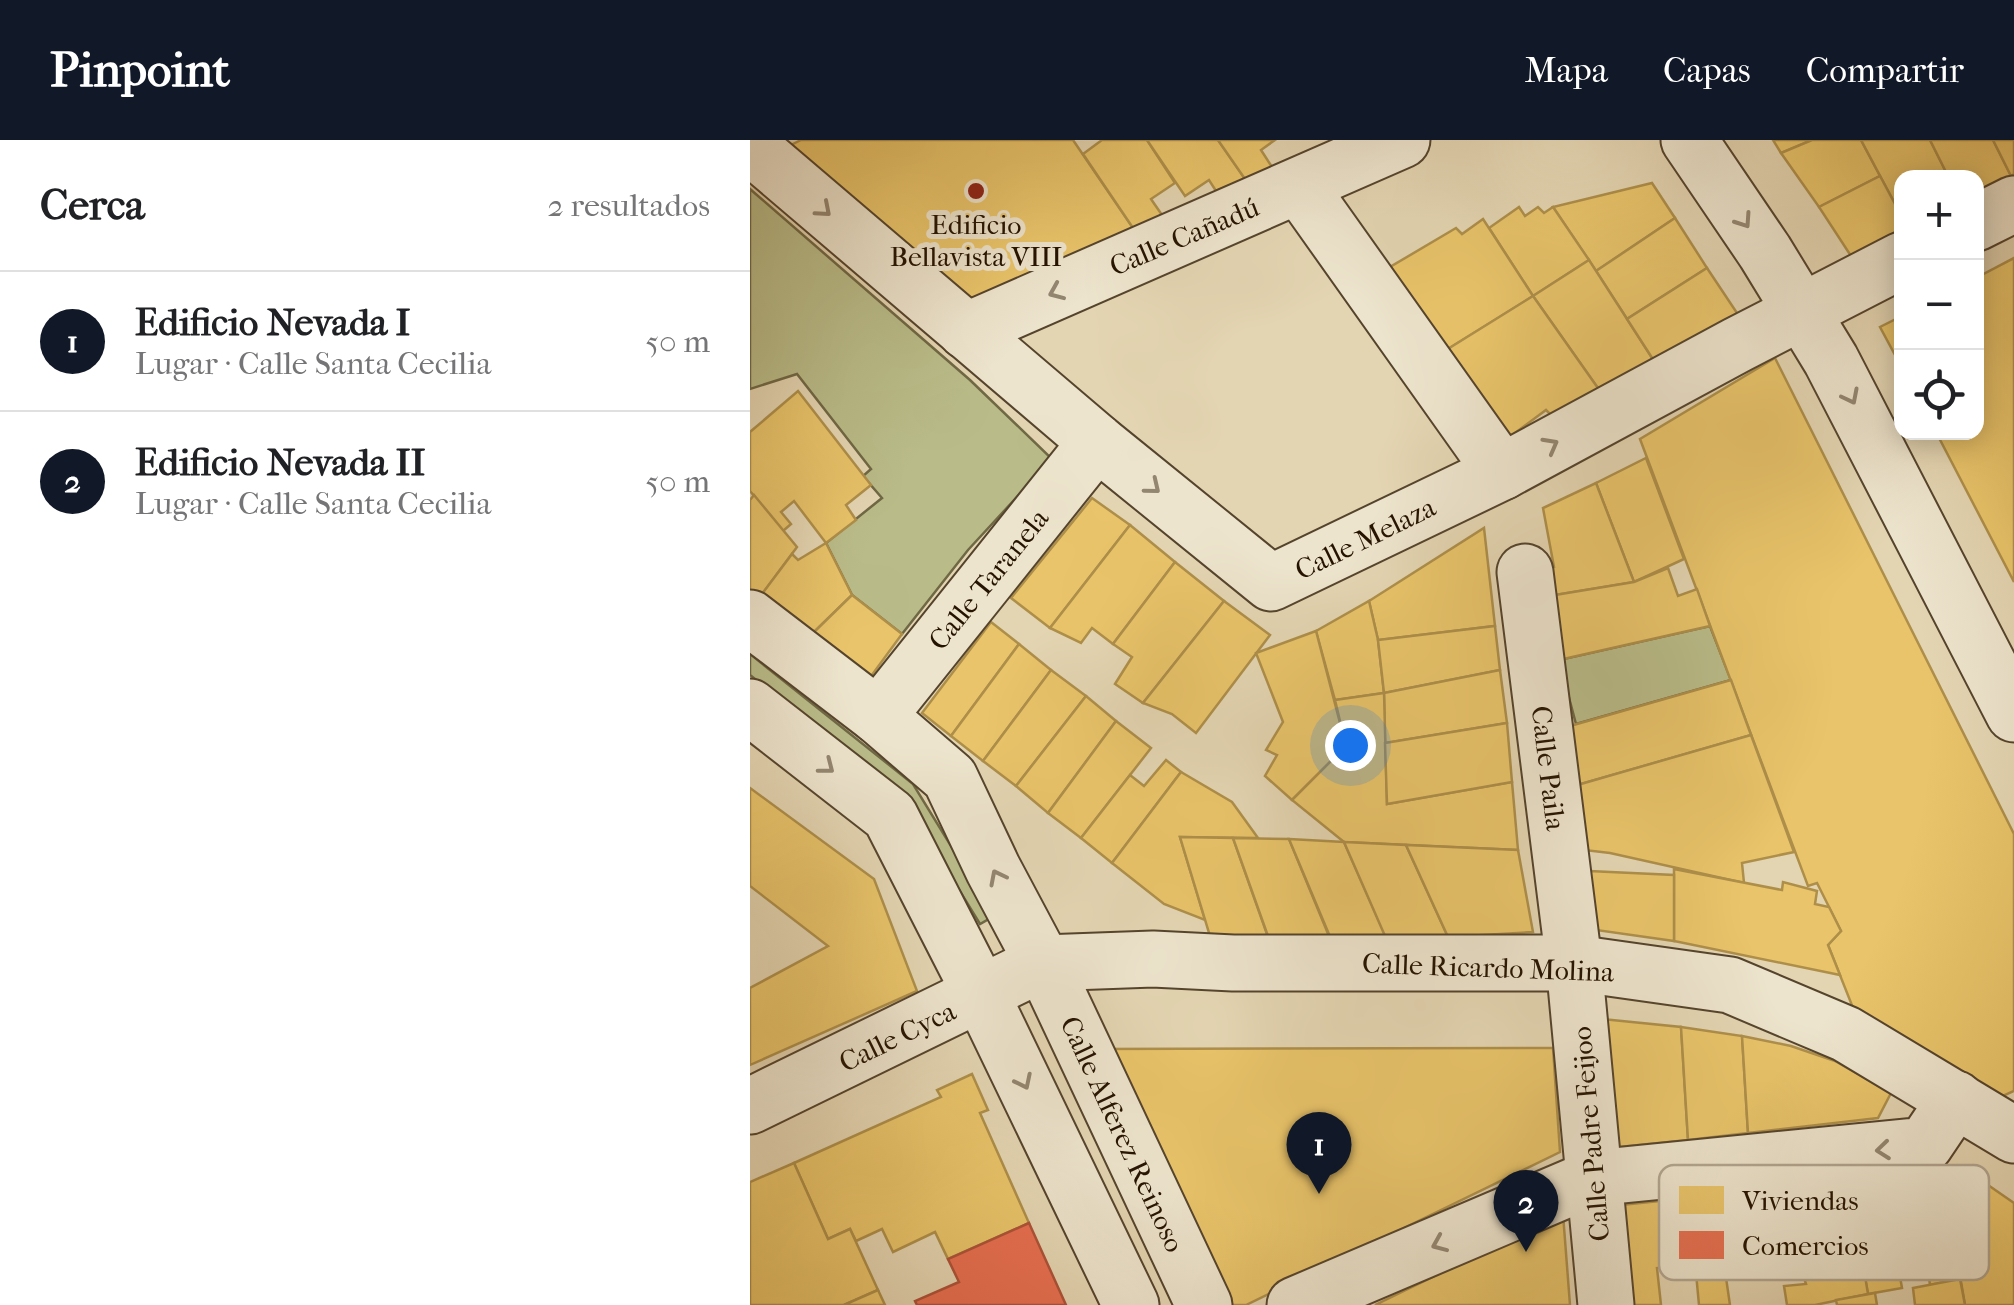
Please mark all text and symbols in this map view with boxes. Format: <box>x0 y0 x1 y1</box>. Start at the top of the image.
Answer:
text: Pinpoint <box>50 42 230 98</box>
text: Mapa <box>1525 50 1608 91</box>
text: Capas <box>1663 50 1751 91</box>
text: Compartir <box>1806 50 1964 91</box>
map controls <box>1894 170 1984 440</box>
button: + <box>1894 170 1984 260</box>
marker: Edificio Bellavista VIII <box>965 180 987 202</box>
text: Cerca <box>40 181 145 230</box>
text: 2 resultados <box>547 187 710 224</box>
street label: Calle Cañadú <box>1105 190 1264 283</box>
one-way arrow <box>812 198 831 216</box>
place label: Edificio Bellavista VIII <box>890 208 1062 273</box>
one-way arrow <box>1732 209 1750 228</box>
button: − <box>1894 260 1984 350</box>
one-way arrow <box>1048 280 1066 300</box>
text: Edificio Nevada I <box>135 300 410 345</box>
text: 1 <box>67 323 78 360</box>
text: 50 m <box>645 323 710 360</box>
text: Lugar · Calle Santa Cecilia <box>135 345 491 382</box>
button: locate <box>1894 350 1984 440</box>
one-way arrow <box>1839 387 1858 405</box>
one-way arrow <box>1541 438 1559 458</box>
text: Edificio Nevada II <box>135 440 425 485</box>
text: 2 <box>64 463 81 500</box>
text: 50 m <box>645 463 710 500</box>
one-way arrow <box>1141 475 1159 493</box>
text: Lugar · Calle Santa Cecilia <box>135 485 491 522</box>
street label: Calle Melaza <box>1290 490 1442 587</box>
street label: Calle Taranela <box>922 501 1056 656</box>
street label: Calle Paila <box>1524 704 1573 833</box>
your location <box>1325 720 1376 771</box>
one-way arrow <box>816 755 834 773</box>
one-way arrow <box>990 870 1009 888</box>
street label: Calle Ricardo Molina <box>1361 947 1616 988</box>
street label: Calle Cyca <box>834 994 962 1079</box>
street label: Calle Alferez Reinoso <box>1053 1011 1192 1257</box>
street label: Calle Padre Feijoo <box>1565 1025 1616 1243</box>
one-way arrow <box>1012 1072 1032 1090</box>
pin: 1 <box>1286 1112 1352 1194</box>
one-way arrow <box>1875 1138 1891 1160</box>
legend <box>1659 1165 1989 1280</box>
pin: 2 <box>1494 1170 1558 1252</box>
text: Viviendas <box>1741 1184 1859 1217</box>
text: Comercios <box>1742 1229 1869 1262</box>
one-way arrow <box>1431 1232 1449 1252</box>

